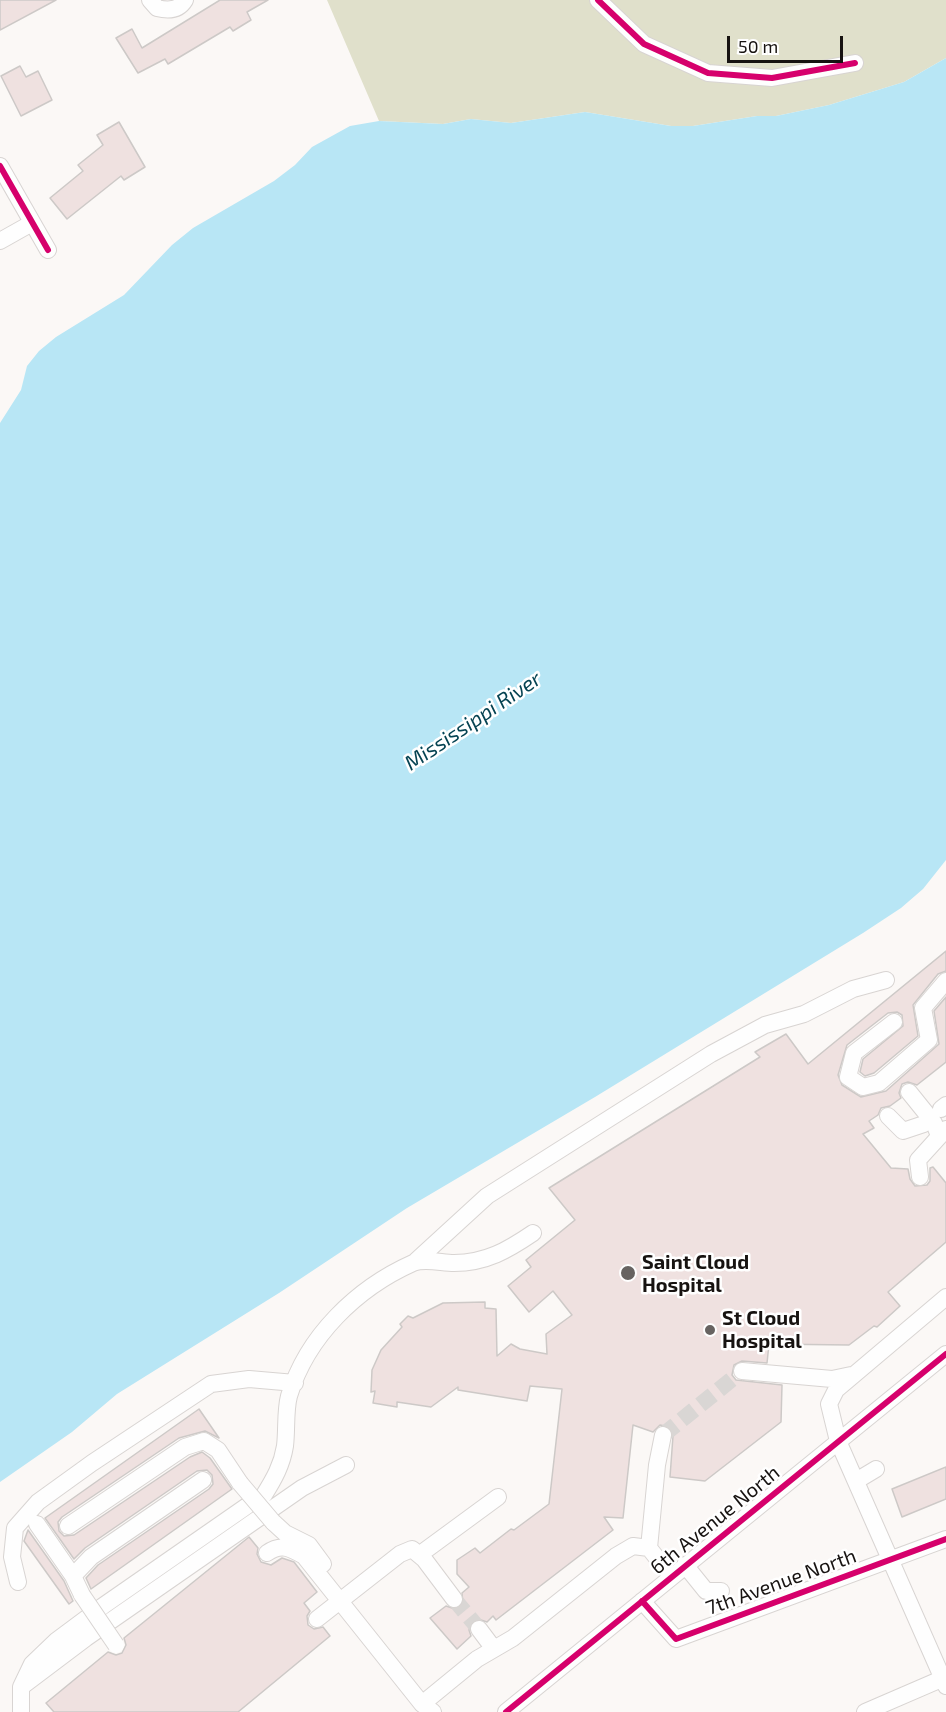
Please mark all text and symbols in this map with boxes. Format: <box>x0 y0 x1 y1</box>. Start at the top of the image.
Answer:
scale bar <box>730 24 846 62</box>
text: 50 m <box>738 35 778 57</box>
water label: Mississippi River <box>400 666 546 776</box>
place label: Saint Cloud Hospital <box>642 1250 749 1297</box>
marker: Saint Cloud Hospital <box>619 1264 637 1282</box>
place label: St Cloud Hospital <box>722 1306 802 1353</box>
marker: St Cloud Hospital <box>703 1323 717 1337</box>
street label: 6th Avenue North <box>646 1461 784 1579</box>
street label: 7th Avenue North <box>703 1544 859 1620</box>

